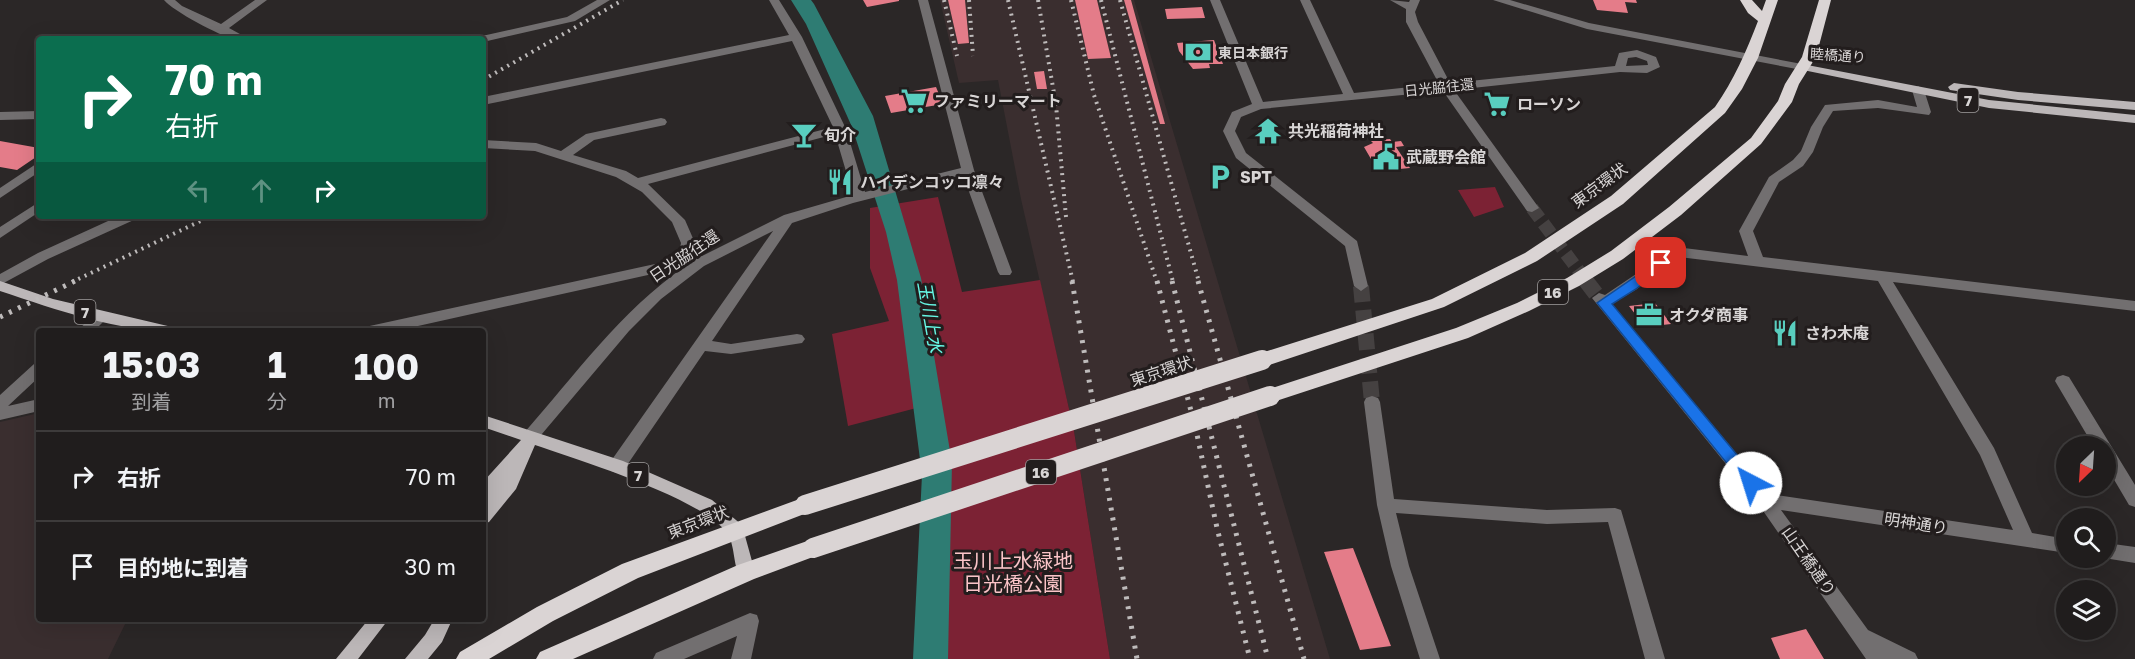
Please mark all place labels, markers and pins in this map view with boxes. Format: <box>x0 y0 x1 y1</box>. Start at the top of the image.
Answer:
bank icon: 東日本銀行 <box>1183 37 1213 67</box>
place label: 東日本銀行 <box>1218 44 1288 61</box>
supermarket icon: ファミリーマート <box>899 86 929 116</box>
supermarket icon: ローソン <box>1482 89 1512 119</box>
place label: ファミリーマート <box>934 91 1062 111</box>
place label: ローソン <box>1517 94 1581 114</box>
temple icon: 共光稲荷神社 <box>1253 116 1283 146</box>
bar icon: 旬介 <box>789 120 819 150</box>
place label: 共光稲荷神社 <box>1288 121 1384 141</box>
place label: 旬介 <box>824 125 856 145</box>
public building icon: 武蔵野会館 <box>1371 142 1401 172</box>
place label: 武蔵野会館 <box>1406 147 1486 167</box>
parking icon: SPT <box>1205 162 1235 192</box>
restaurant icon: ハイデンコッコ凛々 <box>825 167 855 197</box>
place label: SPT <box>1240 167 1272 187</box>
place label: ハイデンコッコ凛々 <box>860 172 1004 192</box>
pin <box>1635 237 1686 288</box>
office icon: オクダ商事 <box>1634 300 1664 330</box>
place label: オクダ商事 <box>1669 305 1748 325</box>
restaurant icon: さわ木庵 <box>1770 318 1800 348</box>
place label: さわ木庵 <box>1805 323 1869 343</box>

